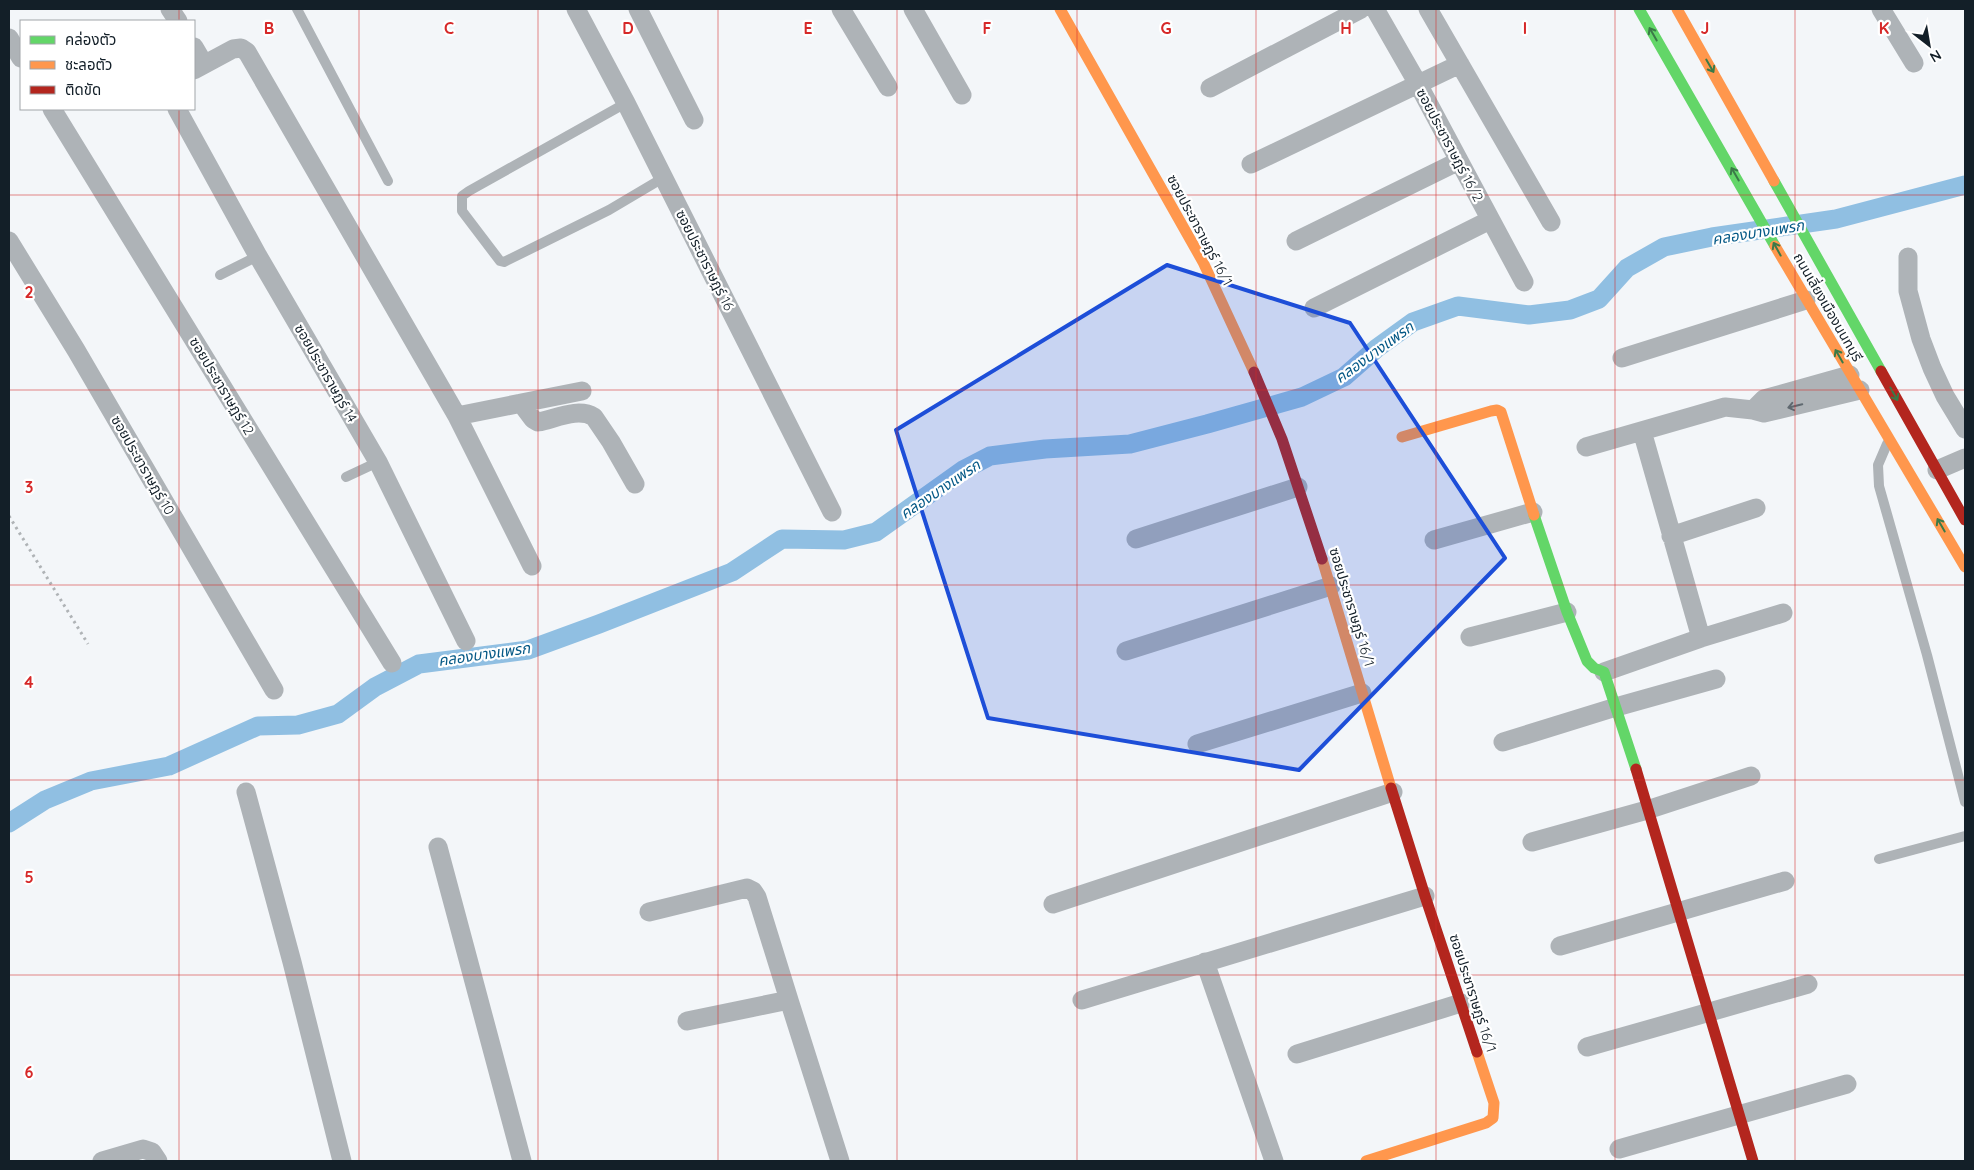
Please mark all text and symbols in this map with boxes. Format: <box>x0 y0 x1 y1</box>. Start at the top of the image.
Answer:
text: B <box>264 18 274 38</box>
text: C <box>444 18 454 38</box>
text: D <box>622 18 634 38</box>
text: E <box>803 18 813 38</box>
text: F <box>983 18 992 38</box>
text: G <box>1160 18 1172 38</box>
text: H <box>1340 18 1352 38</box>
text: I <box>1523 18 1527 38</box>
text: J <box>1701 18 1709 38</box>
text: K <box>1879 18 1889 38</box>
legend <box>20 20 195 110</box>
north arrow <box>1904 20 1954 70</box>
one-way arrow <box>1648 27 1658 41</box>
text: คล่องตัว <box>65 30 116 49</box>
text: N <box>1927 46 1945 67</box>
text: ชะลอตัว <box>65 55 112 74</box>
one-way arrow <box>1705 59 1715 74</box>
text: ติดขัด <box>65 80 101 99</box>
street label: ซอยประชาราษฎร์ 16/2 <box>1412 85 1488 205</box>
one-way arrow <box>1729 168 1739 182</box>
street label: ซอยประชาราษฎร์ 16/1 <box>1163 171 1237 289</box>
street label: ซอยประชาราษฎร์ 16 <box>672 207 738 314</box>
water label: คลองบางแพรก <box>1711 215 1806 249</box>
one-way arrow <box>1772 241 1782 256</box>
street label: ถนนเลี่ยงเมืองนนทบุรี <box>1790 249 1867 365</box>
text: 2 <box>24 282 34 302</box>
water label: คลองบางแพรก <box>1331 317 1418 387</box>
street label: ซอยประชาราษฏร์ 14 <box>291 321 361 425</box>
street label: ซอยประชาราษฏร์ 12 <box>186 334 258 438</box>
one-way arrow <box>1834 349 1844 363</box>
one-way arrow <box>1889 386 1899 401</box>
one-way arrow <box>1788 402 1804 411</box>
street label: ซอยประชาราษฏร์ 10 <box>107 412 179 518</box>
water label: คลองบางแพรก <box>896 455 985 523</box>
text: 3 <box>25 477 33 497</box>
one-way arrow <box>1935 519 1945 533</box>
street label: ซอยประชาราษฎร์ 16/1 <box>1325 545 1379 669</box>
water label: คลองบางแพรก <box>437 638 532 670</box>
text: 4 <box>24 672 34 692</box>
text: 5 <box>24 867 34 887</box>
street label: ซอยประชาราษฎร์ 16/1 <box>1445 932 1501 1054</box>
text: 6 <box>25 1062 34 1082</box>

